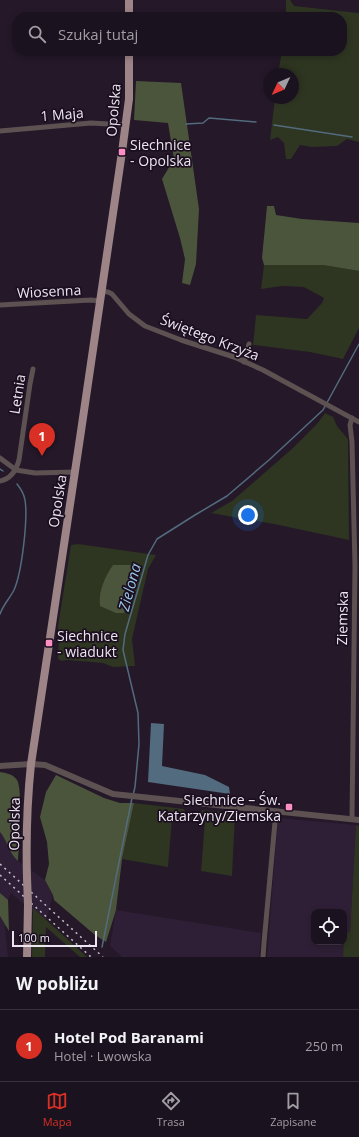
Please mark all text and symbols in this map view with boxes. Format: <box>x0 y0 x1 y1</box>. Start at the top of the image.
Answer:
search box <box>12 12 347 56</box>
icon: search <box>26 23 48 45</box>
text: Szukaj tutaj <box>58 24 138 44</box>
north arrow <box>263 68 299 104</box>
street label: Opolska <box>101 83 125 137</box>
street label: 1 Maja <box>40 103 84 125</box>
place label: Siechnice - Opolska <box>130 135 191 170</box>
marker: Siechnice - Opolska <box>117 147 127 157</box>
street label: Wiosenna <box>16 280 82 302</box>
street label: Świętego Krzyża <box>158 309 262 365</box>
street label: Letnia <box>4 373 30 415</box>
pin: 1 <box>29 423 55 456</box>
street label: Opolska <box>43 473 71 529</box>
your location <box>238 505 258 525</box>
water label: Zielona <box>113 560 145 614</box>
street label: Ziemska <box>332 591 352 645</box>
place label: Siechnice - wiadukt <box>57 626 118 661</box>
marker: Siechnice - wiadukt <box>44 638 54 648</box>
place label: Siechnice – Św. Katarzyny/Ziemska <box>158 790 281 825</box>
street label: Opolska <box>4 797 24 851</box>
marker: Siechnice – Św. Katarzyny/Ziemska <box>284 802 294 812</box>
map controls <box>311 909 347 945</box>
button: locate <box>311 909 347 945</box>
scale bar <box>12 929 97 948</box>
text: 100 m <box>18 930 50 945</box>
text: W pobliżu <box>16 972 99 995</box>
text: Hotel Pod Baranami <box>54 1027 204 1047</box>
text: 1 <box>25 1037 33 1055</box>
text: 250 m <box>305 1037 343 1055</box>
text: Hotel · Lwowska <box>54 1047 152 1065</box>
tab: Mapa <box>43 1090 72 1129</box>
tab: Trasa <box>157 1090 185 1129</box>
tab: Zapisane <box>270 1090 316 1129</box>

